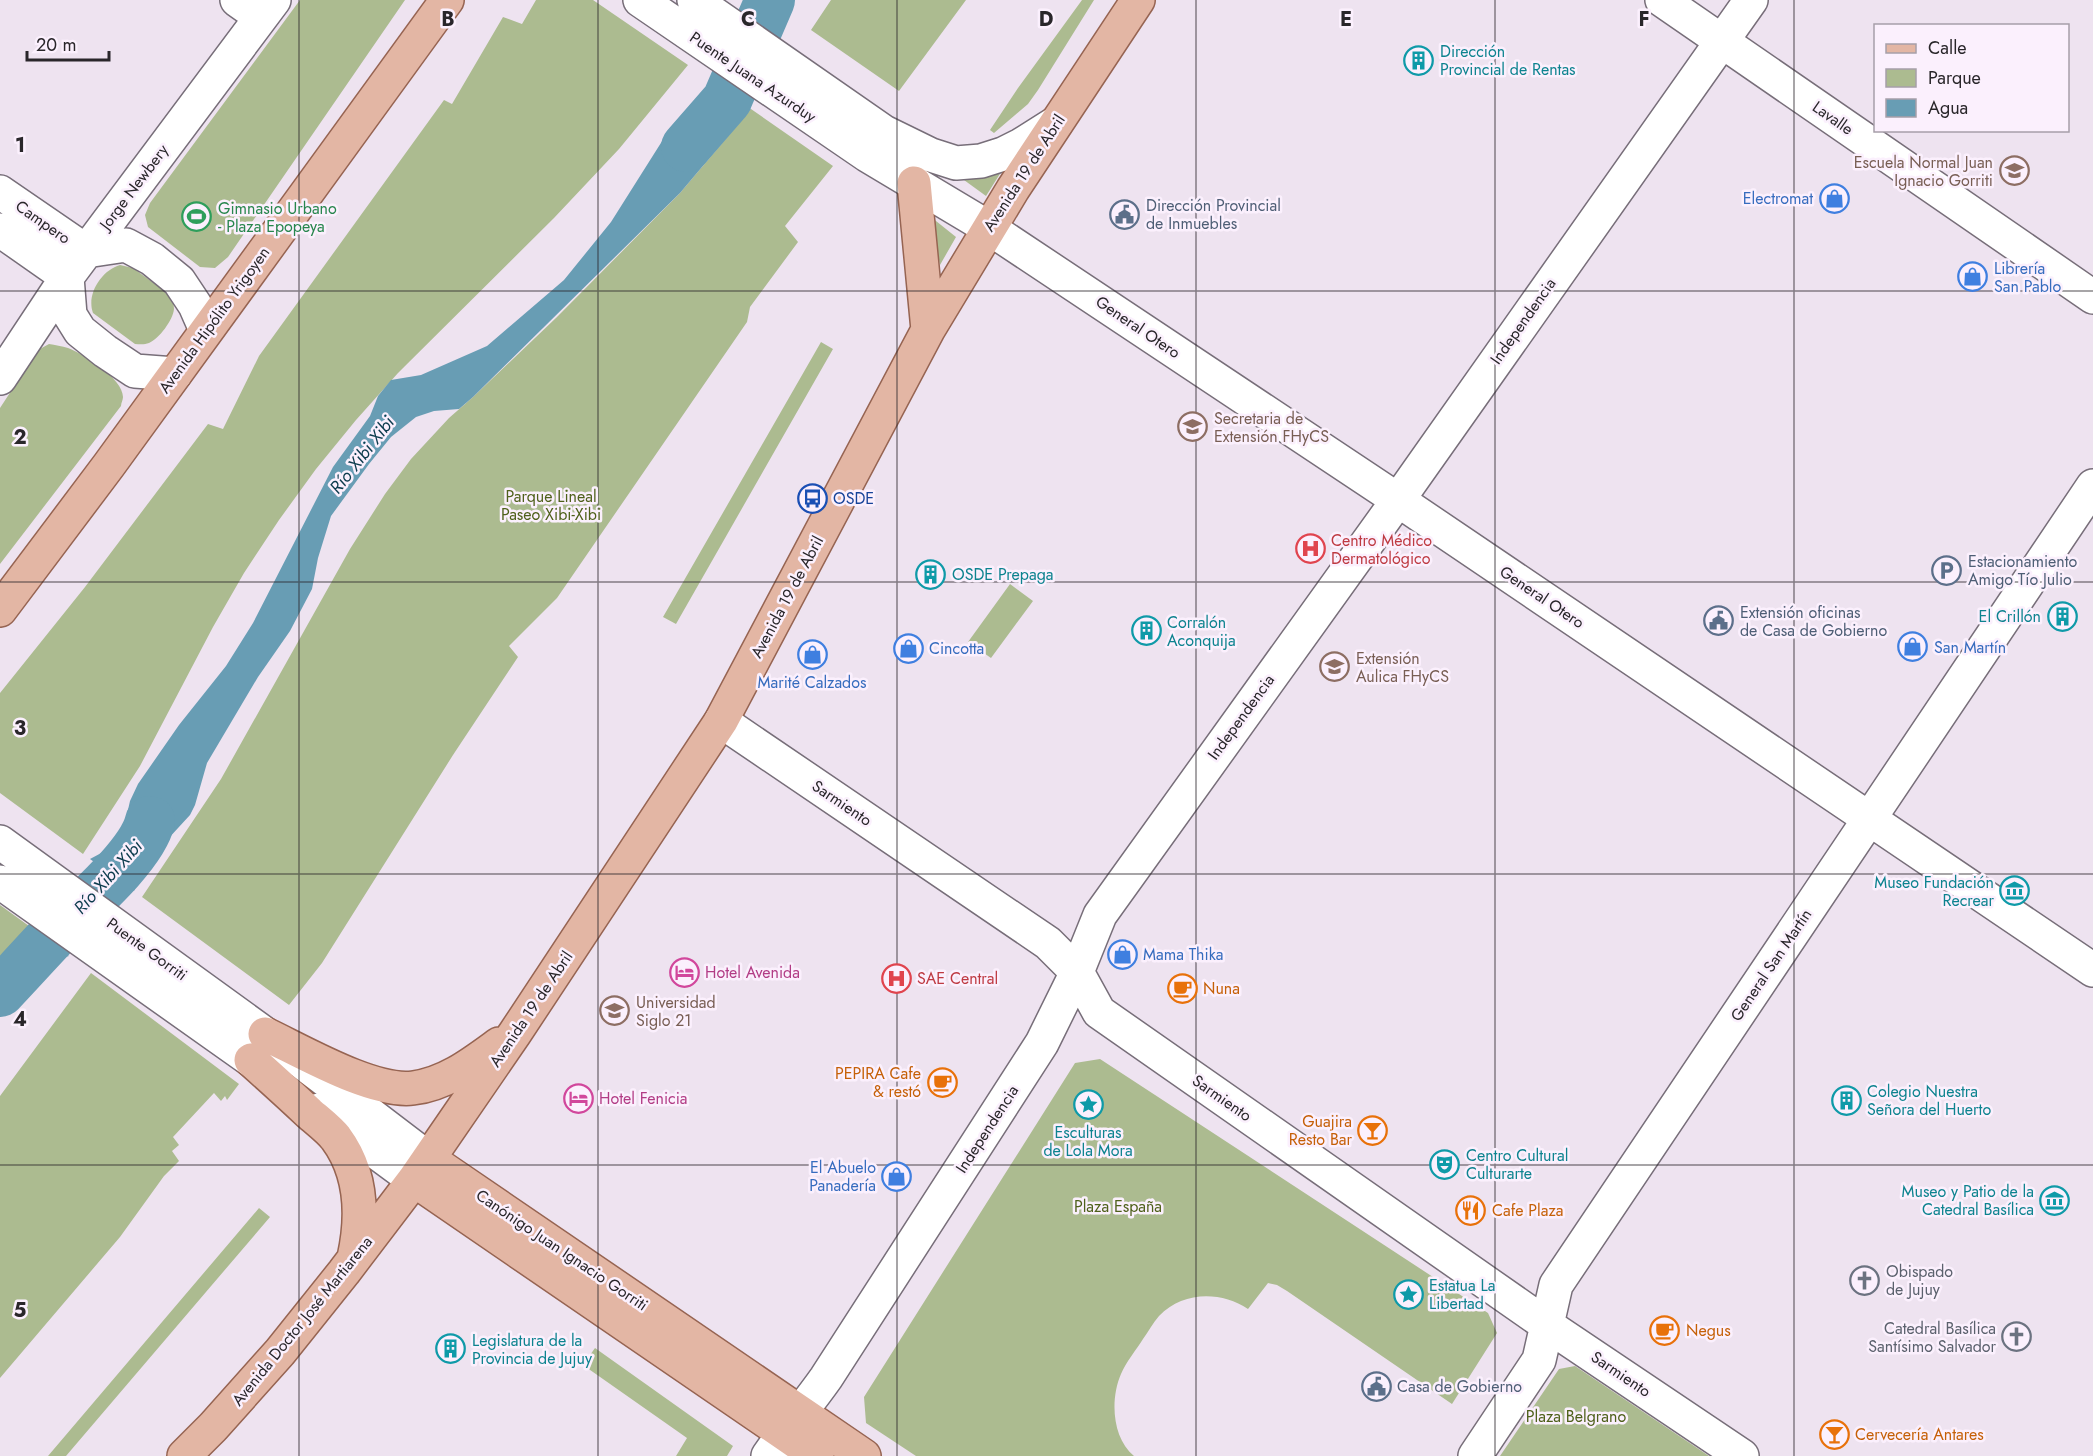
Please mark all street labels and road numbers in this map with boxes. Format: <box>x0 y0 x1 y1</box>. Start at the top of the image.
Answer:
street label: Puente Juana Azurduy <box>685 26 822 129</box>
street label: Lavalle <box>1808 96 1858 140</box>
street label: Avenida 19 de Abril <box>977 110 1071 236</box>
street label: Jorge Newbery <box>93 139 174 236</box>
street label: Campero <box>11 195 75 249</box>
street label: Avenida Hipólito Yrigoyen <box>153 242 275 398</box>
street label: Independencia <box>1485 273 1561 369</box>
street label: General Otero <box>1091 290 1185 364</box>
street label: Avenida 19 de Abril <box>745 532 829 662</box>
street label: General Otero <box>1495 560 1589 634</box>
street label: Independencia <box>1202 669 1280 765</box>
street label: Sarmiento <box>807 775 877 832</box>
street label: General San Martín <box>1725 904 1817 1026</box>
street label: Puente Gorriti <box>102 912 192 986</box>
street label: Avenida 19 de Abril <box>484 946 578 1072</box>
street label: Sarmiento <box>1188 1069 1257 1127</box>
street label: Independencia <box>950 1081 1024 1177</box>
street label: Canónigo Juan Ignacio Gorriti <box>471 1184 653 1316</box>
street label: Avenida Doctor José Martiarena <box>226 1231 378 1411</box>
street label: Sarmiento <box>1586 1346 1656 1403</box>

